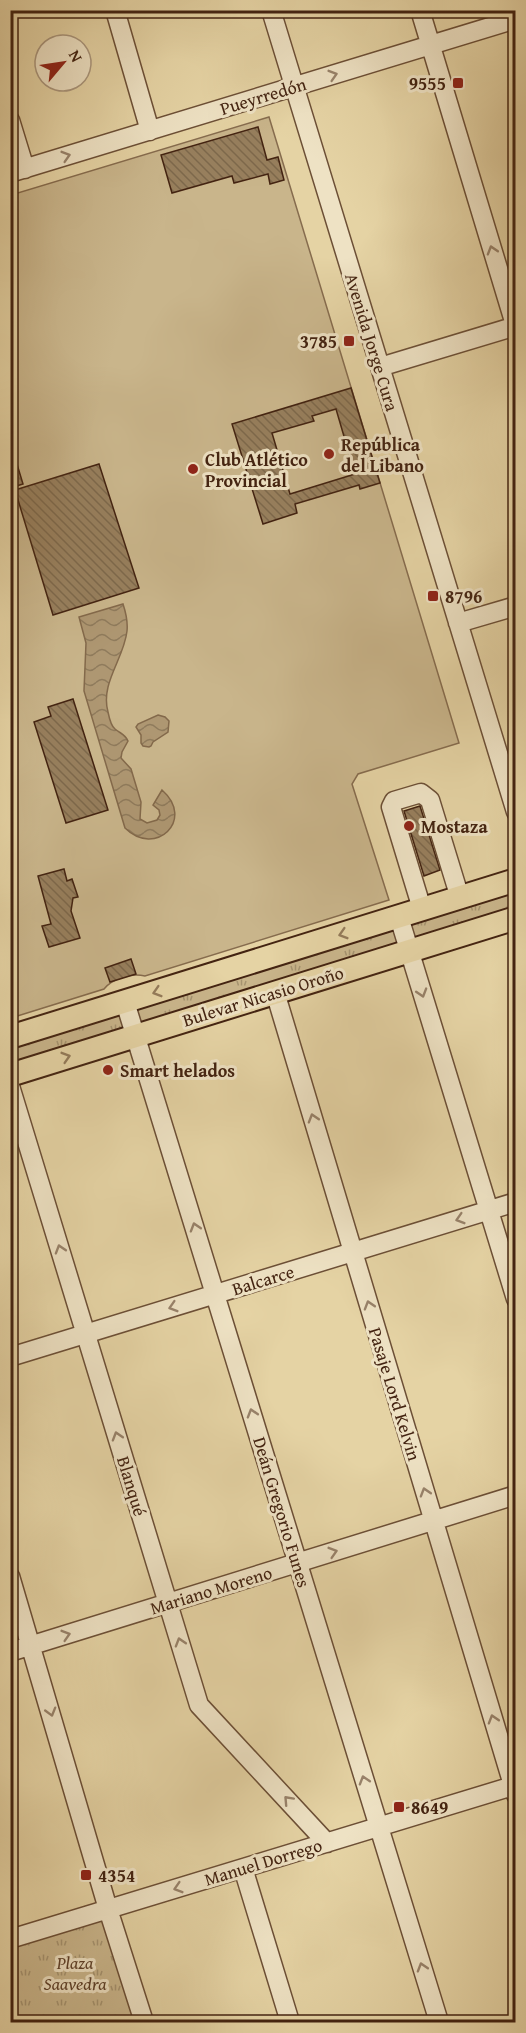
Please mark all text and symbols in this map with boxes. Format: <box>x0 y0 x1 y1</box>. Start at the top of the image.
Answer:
north arrow <box>33 33 93 93</box>
text: N <box>63 45 89 66</box>
street label: Pueyrredón <box>217 70 309 122</box>
one-way arrow <box>327 70 338 82</box>
place label: 9555 <box>409 70 446 97</box>
marker: 9555 <box>451 76 465 90</box>
one-way arrow <box>60 151 71 163</box>
one-way arrow <box>487 245 499 256</box>
street label: Avenida Jorge Cura <box>338 270 406 415</box>
place label: 3785 <box>300 328 337 355</box>
marker: 3785 <box>342 334 356 348</box>
place label: República del Libano <box>341 431 424 479</box>
place label: Club Atlético Provincial <box>205 446 308 494</box>
marker: República del Libano <box>322 447 336 461</box>
marker: Club Atlético Provincial <box>186 462 200 476</box>
place label: 8796 <box>445 583 482 610</box>
marker: 8796 <box>426 589 440 603</box>
place label: Mostaza <box>421 813 488 840</box>
marker: Mostaza <box>402 819 416 833</box>
one-way arrow <box>338 927 349 939</box>
street label: Bulevar Nicasio Oroño <box>179 959 347 1033</box>
one-way arrow <box>152 985 163 997</box>
one-way arrow <box>415 987 427 998</box>
one-way arrow <box>60 1052 71 1064</box>
place label: Smart helados <box>120 1057 235 1084</box>
marker: Smart helados <box>101 1063 115 1077</box>
one-way arrow <box>308 1114 320 1124</box>
one-way arrow <box>455 1212 465 1225</box>
one-way arrow <box>190 1222 202 1233</box>
one-way arrow <box>55 1244 67 1255</box>
street label: Balcarce <box>229 1258 297 1302</box>
one-way arrow <box>168 1300 179 1313</box>
one-way arrow <box>364 1300 376 1311</box>
street label: Pasaje Lord Kelvin <box>362 1324 428 1464</box>
one-way arrow <box>247 1408 259 1419</box>
one-way arrow <box>112 1431 124 1442</box>
street label: Deán Gregorio Funes <box>246 1433 318 1591</box>
street label: Blanqué <box>110 1453 154 1519</box>
one-way arrow <box>420 1487 432 1498</box>
one-way arrow <box>327 1547 338 1559</box>
street label: Mariano Moreno <box>147 1559 275 1621</box>
one-way arrow <box>60 1630 71 1642</box>
one-way arrow <box>175 1637 187 1648</box>
one-way arrow <box>43 1707 56 1717</box>
one-way arrow <box>488 1714 500 1725</box>
one-way arrow <box>359 1775 372 1786</box>
place label: 8649 <box>411 1794 448 1821</box>
one-way arrow <box>284 1796 295 1807</box>
marker: 8649 <box>392 1800 406 1814</box>
street label: Manuel Dorrego <box>201 1831 325 1893</box>
place label: 4354 <box>98 1862 135 1889</box>
marker: 4354 <box>79 1868 93 1882</box>
one-way arrow <box>173 1881 184 1893</box>
park label: Plaza Saavedra <box>44 1949 107 1997</box>
one-way arrow <box>417 1962 429 1973</box>

